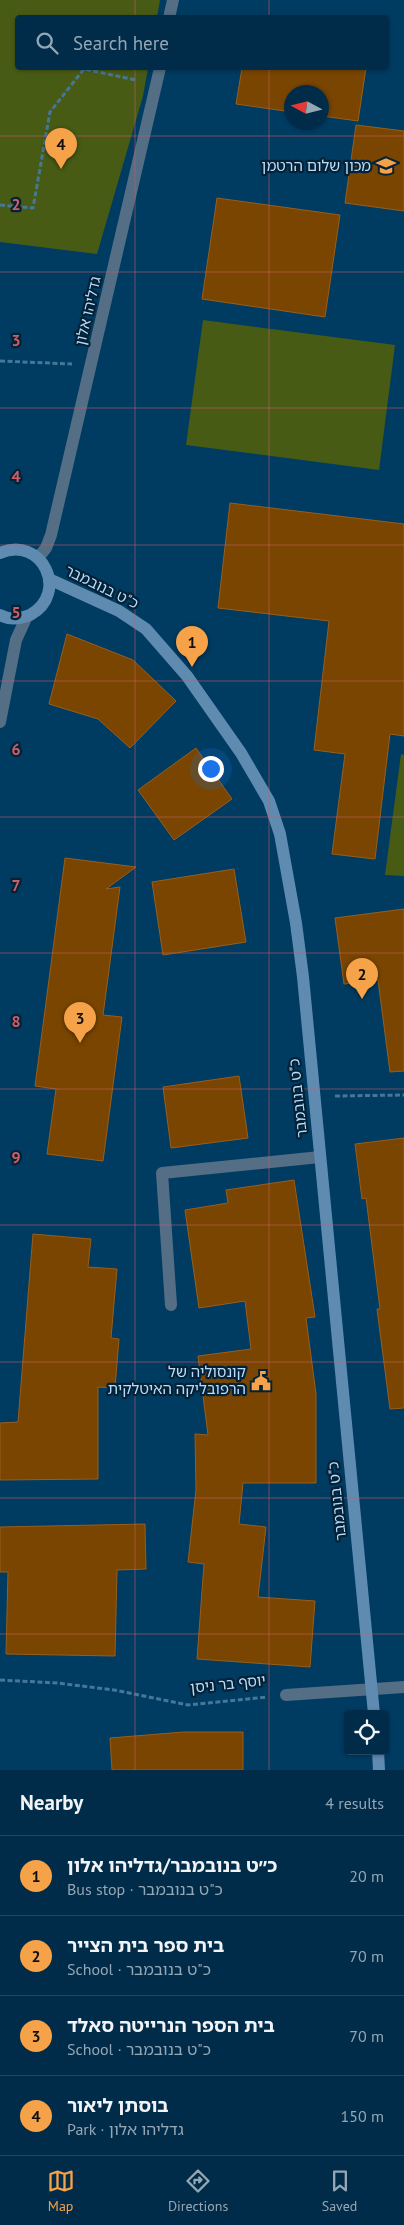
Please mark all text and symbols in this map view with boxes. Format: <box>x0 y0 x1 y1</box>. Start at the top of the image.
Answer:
search box <box>15 15 389 70</box>
icon: search <box>33 29 61 57</box>
text: Search here <box>73 31 169 55</box>
north arrow <box>284 85 329 130</box>
pin: 4 <box>45 128 77 169</box>
school or university icon: מכון שלום הרטמן <box>375 155 397 177</box>
place label: מכון שלום הרטמן <box>262 156 371 175</box>
text: 2 <box>11 194 21 214</box>
street label: גדליהו אלון <box>70 274 105 347</box>
text: 3 <box>11 330 21 350</box>
text: 4 <box>11 466 21 486</box>
street label: כ"ט בנובמבר <box>62 561 142 613</box>
text: 5 <box>11 602 21 622</box>
pin: 1 <box>176 626 208 667</box>
text: 6 <box>11 739 21 759</box>
your location <box>198 756 224 782</box>
text: 7 <box>11 875 21 895</box>
pin: 2 <box>346 958 378 999</box>
pin: 3 <box>64 1002 96 1043</box>
text: 8 <box>11 1011 21 1031</box>
street label: כ"ט בנובמבר <box>284 1057 311 1139</box>
text: 9 <box>11 1147 21 1167</box>
place label: קונסוליה של הרפובליקה האיטלקית <box>108 1362 246 1398</box>
public building icon: קונסוליה של הרפובליקה האיטלקית <box>250 1370 272 1392</box>
street label: כ"ט בנובמבר <box>323 1460 350 1542</box>
street label: יוסף בר ניסן <box>189 1670 267 1697</box>
map controls <box>344 1710 389 1755</box>
button: locate <box>344 1710 389 1755</box>
text: Nearby <box>20 1789 83 1816</box>
text: 4 results <box>325 1793 384 1813</box>
text: כ״ט בנובמבר/גדליהו אלון <box>67 1853 277 1877</box>
text: 1 <box>31 1866 41 1886</box>
text: 20 m <box>349 1866 384 1886</box>
text: Bus stop · כ"ט בנובמבר <box>67 1879 223 1899</box>
text: בית ספר בית הצייר <box>67 1933 224 1957</box>
text: 2 <box>31 1946 41 1966</box>
text: 70 m <box>349 1946 384 1966</box>
text: School · כ"ט בנובמבר <box>67 1959 211 1979</box>
text: בית הספר הנרייטה סאלד <box>67 2013 275 2037</box>
text: 3 <box>31 2026 41 2046</box>
text: 70 m <box>349 2026 384 2046</box>
text: School · כ"ט בנובמבר <box>67 2039 211 2059</box>
text: בוסתן ליאור <box>67 2093 169 2117</box>
text: 4 <box>31 2106 41 2126</box>
text: 150 m <box>341 2106 384 2126</box>
text: Park · גדליהו אלון <box>67 2119 184 2139</box>
tab: Map <box>47 2167 75 2215</box>
tab: Directions <box>168 2167 228 2215</box>
tab: Saved <box>322 2167 357 2215</box>

